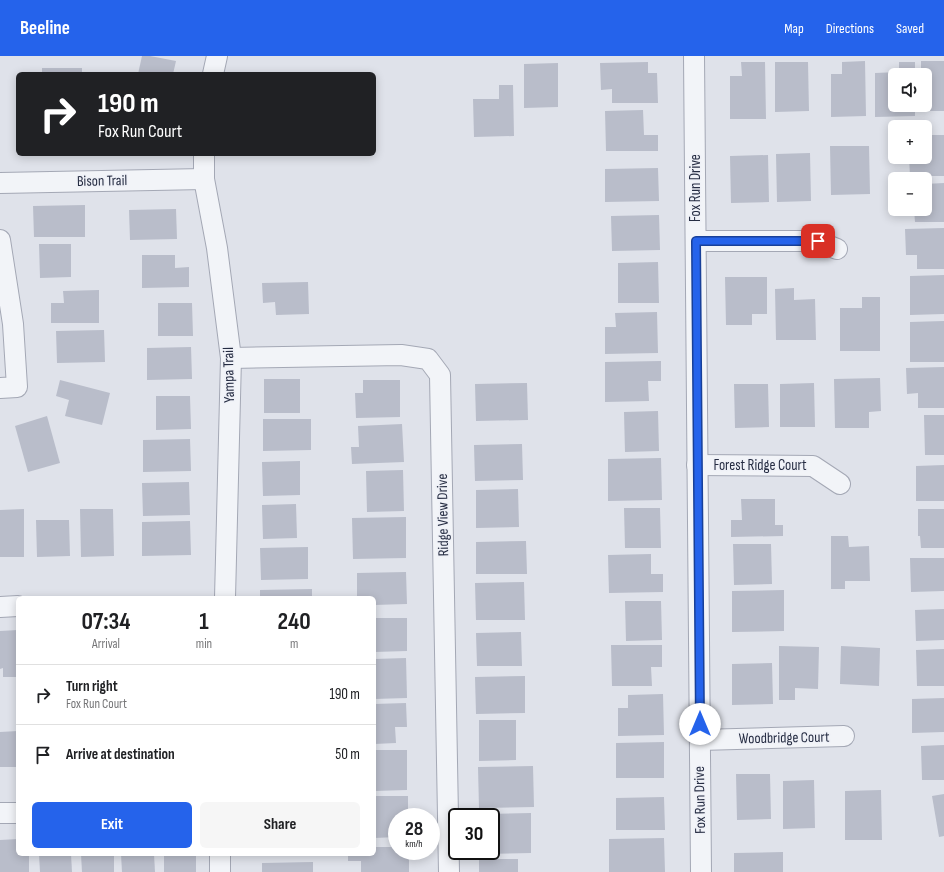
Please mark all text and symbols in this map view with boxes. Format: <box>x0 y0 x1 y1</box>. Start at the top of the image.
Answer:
text: Beeline <box>20 17 70 40</box>
text: Map <box>784 20 804 37</box>
text: Directions <box>826 20 874 37</box>
text: Saved <box>896 20 924 37</box>
map controls <box>888 68 932 216</box>
button: sound <box>888 68 932 112</box>
text: 190 m <box>98 87 159 120</box>
icon: right <box>32 88 84 140</box>
button: + <box>888 120 932 164</box>
text: Fox Run Court <box>98 121 182 142</box>
street label: Fox Run Drive <box>686 154 705 222</box>
street label: Bison Trail <box>77 171 127 191</box>
button: − <box>888 172 932 216</box>
pin <box>801 224 835 258</box>
icon: arrive <box>807 230 829 252</box>
street label: Yampa Trail <box>219 347 239 403</box>
street label: Forest Ridge Court <box>713 456 807 475</box>
street label: Ridge View Drive <box>433 473 453 557</box>
text: 07:34 <box>81 607 130 636</box>
text: 1 <box>199 607 209 636</box>
text: 240 <box>278 607 311 636</box>
text: Arrival <box>92 636 120 652</box>
text: min <box>196 636 212 652</box>
text: m <box>290 636 298 652</box>
text: Turn right <box>66 677 118 696</box>
icon: right <box>32 684 54 706</box>
text: 190 m <box>329 685 360 704</box>
text: Fox Run Court <box>66 696 127 712</box>
position arrow <box>679 703 721 745</box>
street label: Woodbridge Court <box>738 728 830 748</box>
icon: arrive <box>32 744 54 766</box>
text: Arrive at destination <box>66 745 175 764</box>
text: 50 m <box>335 745 360 764</box>
street label: Fox Run Drive <box>690 766 710 834</box>
button: Exit <box>32 802 192 848</box>
button: Share <box>200 802 360 848</box>
speed limit sign: 30 <box>448 808 500 860</box>
text: 28 <box>405 817 423 841</box>
text: km/h <box>405 838 423 850</box>

